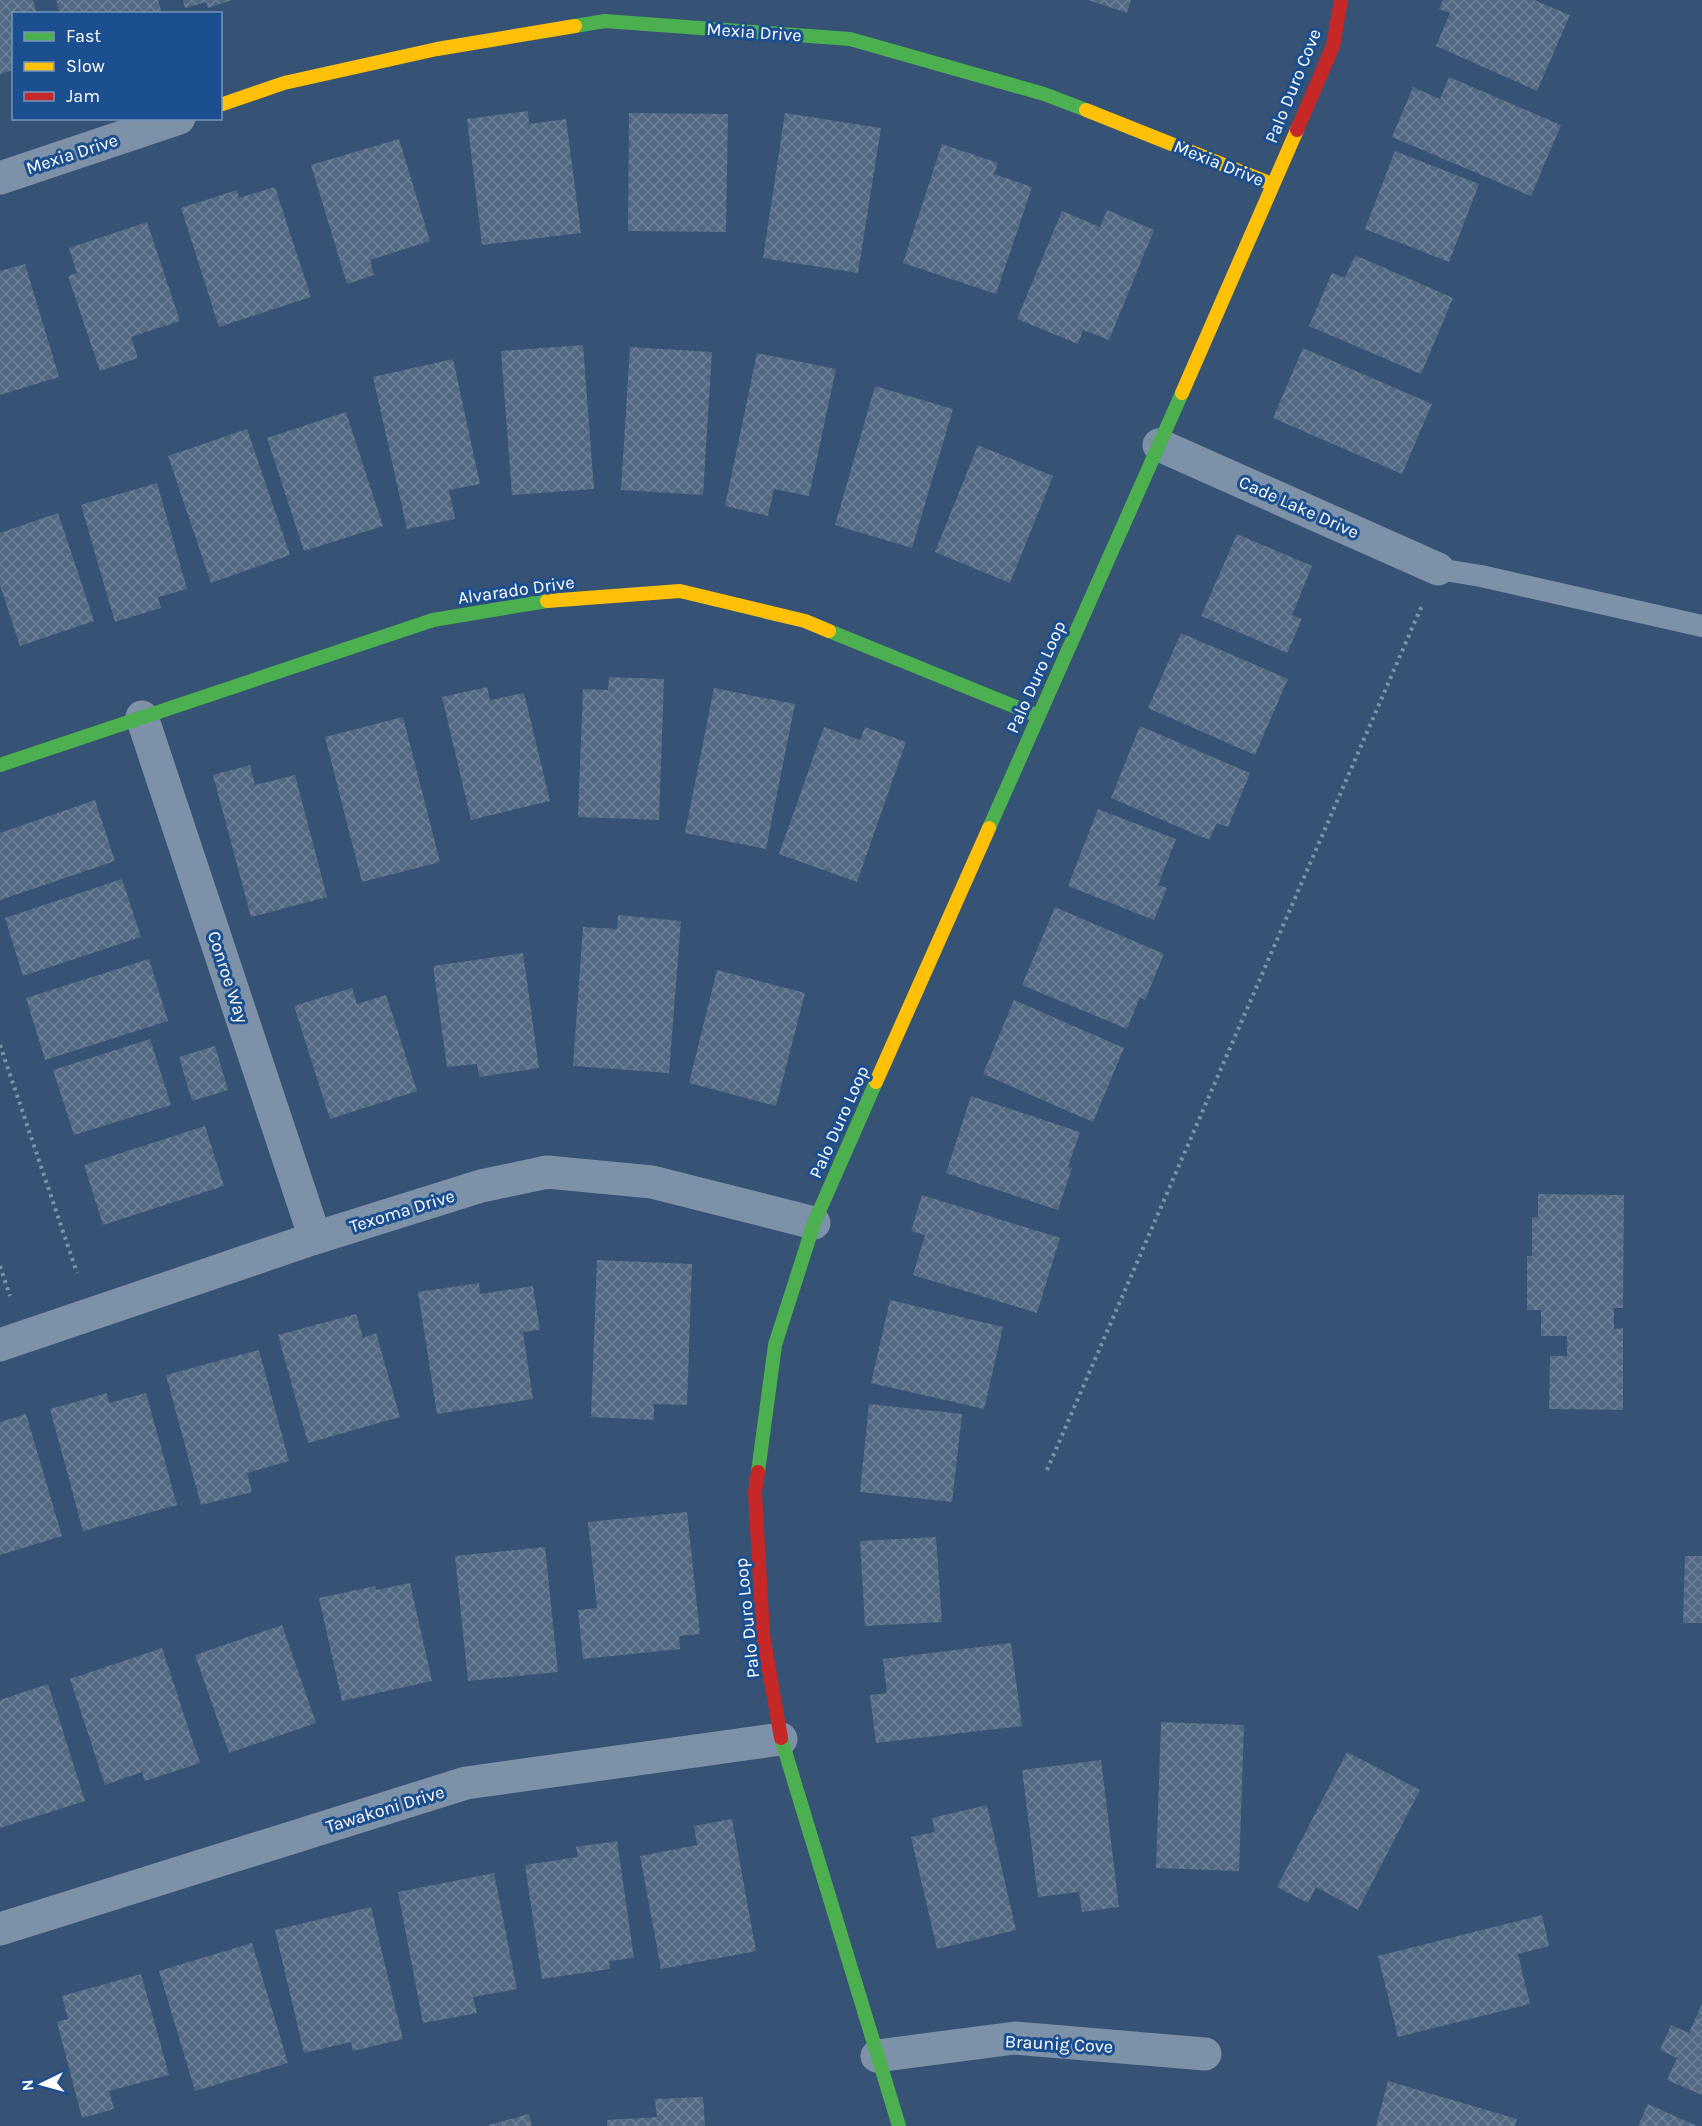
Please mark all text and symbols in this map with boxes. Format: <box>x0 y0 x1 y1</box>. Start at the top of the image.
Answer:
legend <box>12 12 222 120</box>
street label: Mexia Drive <box>706 18 802 46</box>
text: Fast <box>66 25 101 47</box>
street label: Palo Duro Cove <box>1260 26 1326 146</box>
text: Slow <box>66 55 105 77</box>
text: Jam <box>66 85 100 107</box>
street label: Mexia Drive <box>23 129 121 179</box>
street label: Mexia Drive <box>1171 135 1267 191</box>
street label: Cade Lake Drive <box>1236 471 1362 543</box>
street label: Alvarado Drive <box>456 571 576 609</box>
street label: Palo Duro Loop <box>1001 617 1071 737</box>
street label: Conroe Way <box>203 928 253 1026</box>
street label: Palo Duro Loop <box>804 1062 874 1182</box>
street label: Texoma Drive <box>347 1185 457 1237</box>
street label: Palo Duro Loop <box>730 1557 764 1679</box>
street label: Tawakoni Drive <box>323 1781 447 1837</box>
street label: Braunig Cove <box>1004 2030 1114 2058</box>
north arrow <box>12 2054 72 2114</box>
text: N <box>18 2079 38 2092</box>

